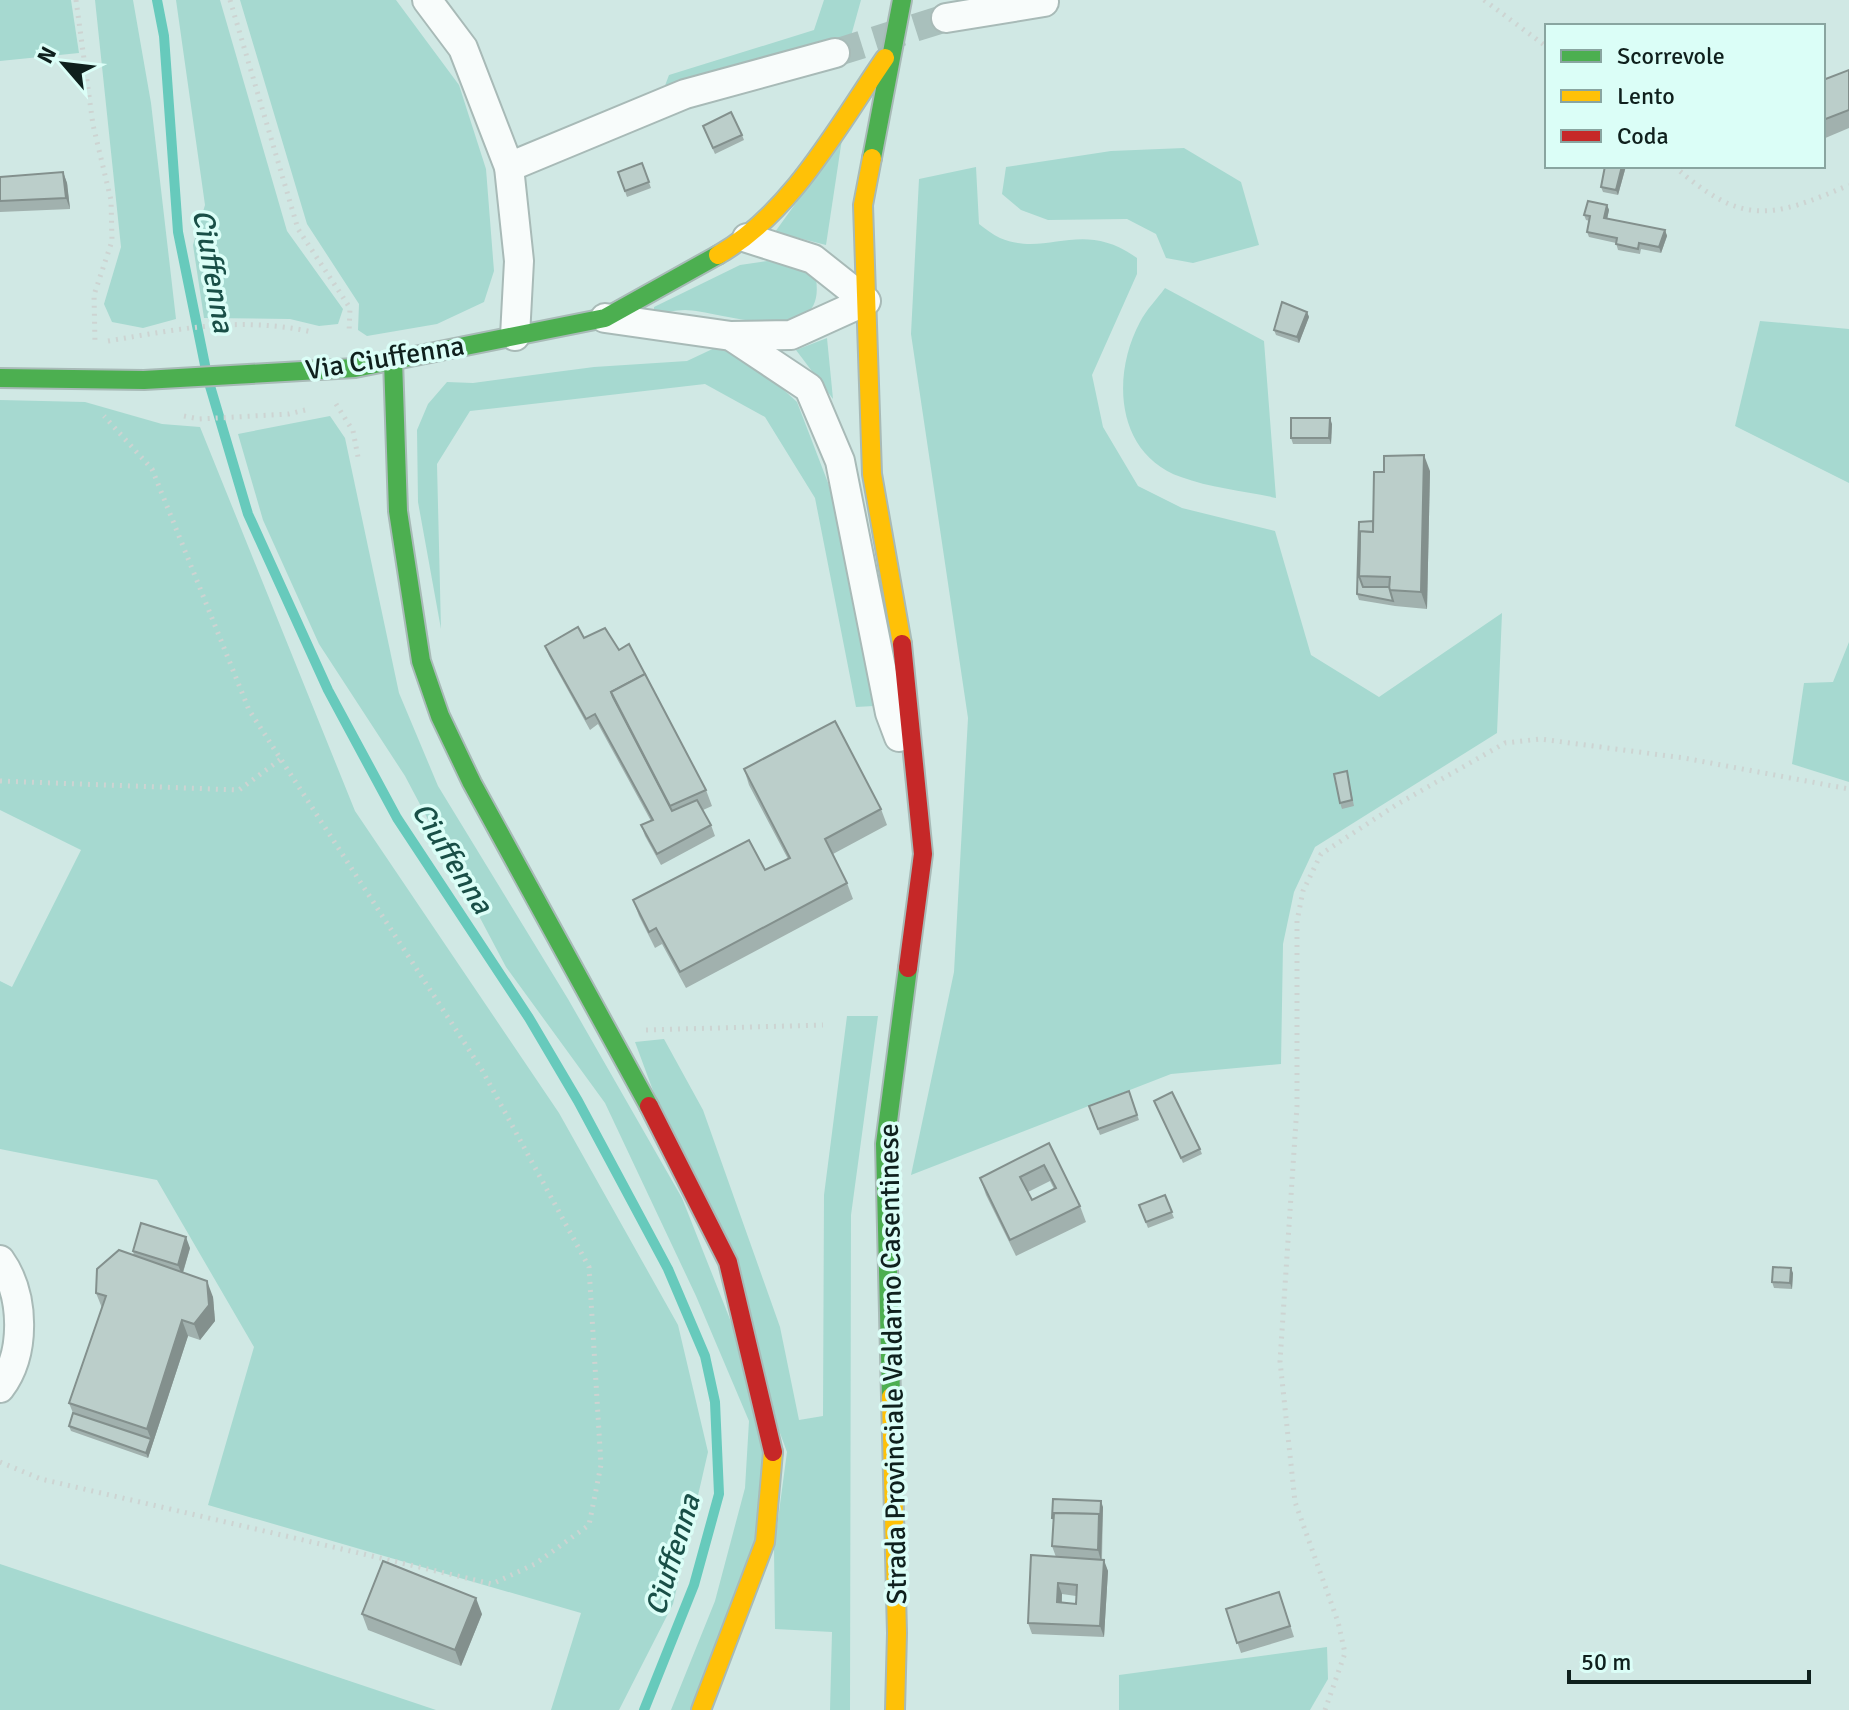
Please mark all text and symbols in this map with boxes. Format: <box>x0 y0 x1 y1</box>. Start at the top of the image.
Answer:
north arrow <box>24 24 104 104</box>
legend <box>1545 24 1825 168</box>
text: Scorrevole <box>1617 41 1725 71</box>
text: N <box>31 42 62 68</box>
text: Lento <box>1617 81 1675 111</box>
text: Coda <box>1617 121 1669 151</box>
water label: Ciuffenna <box>184 206 242 336</box>
street label: Via Ciuffenna <box>303 329 467 387</box>
water label: Ciuffenna <box>403 795 501 921</box>
street label: Strada Provinciale Valdarno Casentinese <box>872 1123 914 1605</box>
water label: Ciuffenna <box>637 1489 709 1620</box>
scale bar <box>1569 1634 1809 1684</box>
text: 50 m <box>1581 1647 1631 1677</box>

